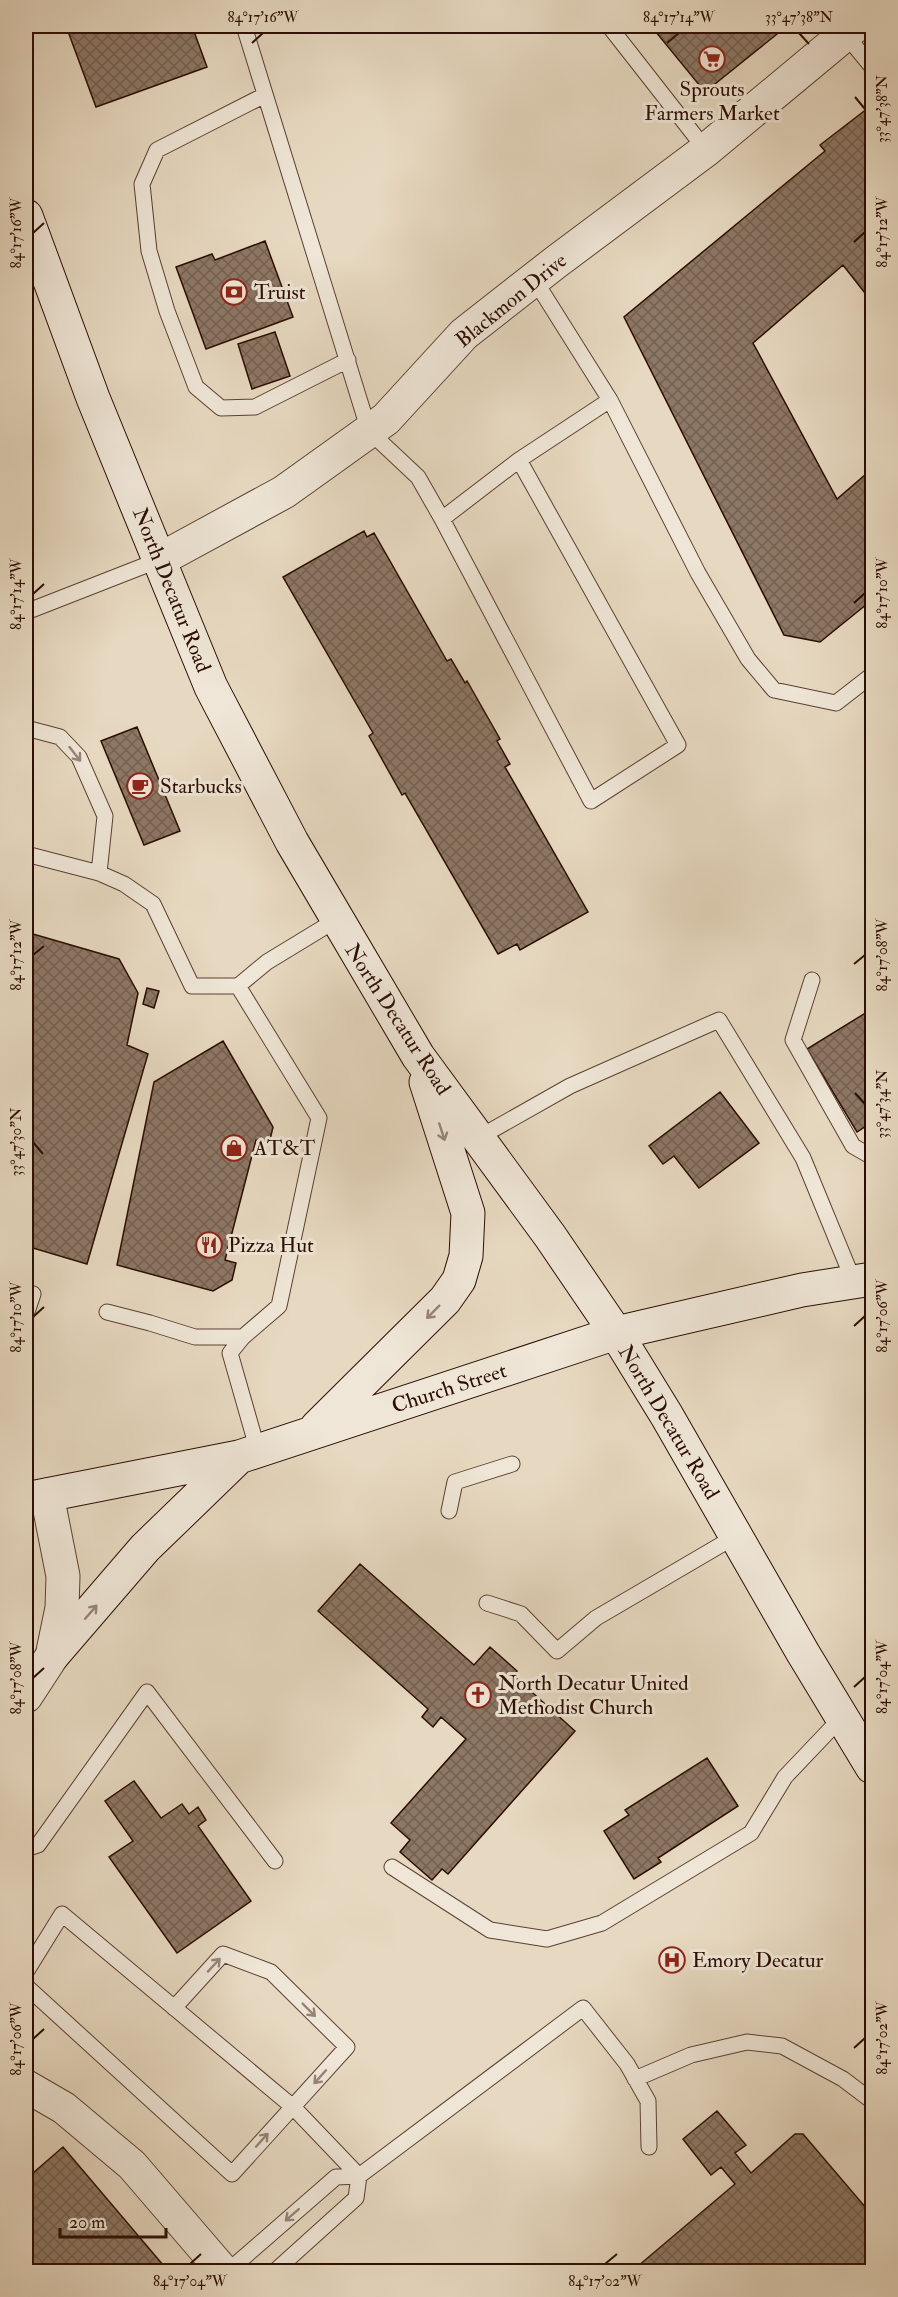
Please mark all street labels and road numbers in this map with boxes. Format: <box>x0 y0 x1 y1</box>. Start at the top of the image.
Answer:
street label: Blackmon Drive <box>450 247 573 354</box>
street label: North Decatur Road <box>126 504 217 677</box>
street label: North Decatur Road <box>339 938 457 1101</box>
street label: North Decatur Road <box>612 1340 726 1505</box>
street label: Church Street <box>388 1357 510 1420</box>

